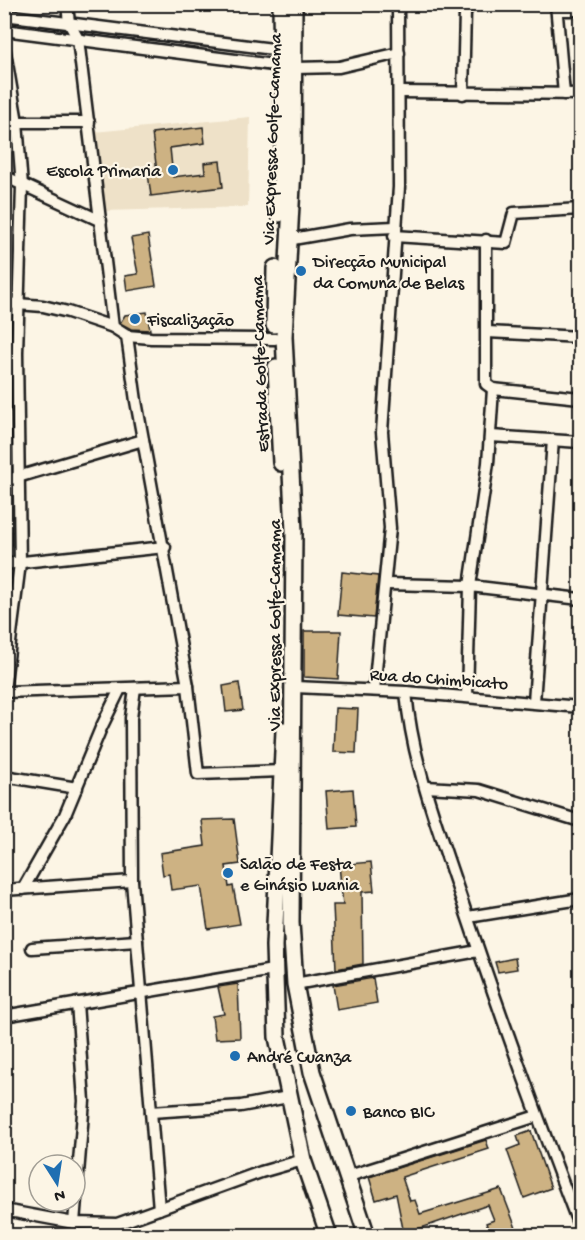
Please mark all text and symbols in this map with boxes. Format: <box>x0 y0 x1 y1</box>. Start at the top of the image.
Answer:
street label: Via Expressa Golfe-Camama <box>259 32 288 246</box>
place label: Escola Primaria <box>46 162 162 183</box>
marker: Escola Primaria <box>166 163 180 177</box>
place label: Direcção Municipal da Comuna de Belas <box>312 253 465 295</box>
marker: Direcção Municipal da Comuna de Belas <box>294 264 308 278</box>
street label: Estrada Golfe-Camama <box>248 274 275 453</box>
place label: Fiscalização <box>146 311 234 332</box>
marker: Fiscalização <box>128 312 142 326</box>
street label: Via Expressa Golfe-Camama <box>266 518 287 732</box>
street label: Rua do Chimbicato <box>369 665 509 696</box>
place label: Salão de Festa e Ginásio Luania <box>240 855 360 897</box>
marker: Salão de Festa e Ginásio Luania <box>221 866 235 880</box>
place label: André Cuanza <box>247 1048 352 1069</box>
marker: André Cuanza <box>228 1049 242 1063</box>
place label: Banco BIC <box>362 1103 435 1124</box>
marker: Banco BIC <box>344 1104 358 1118</box>
north arrow <box>27 1153 87 1213</box>
text: N <box>52 1184 66 1205</box>

